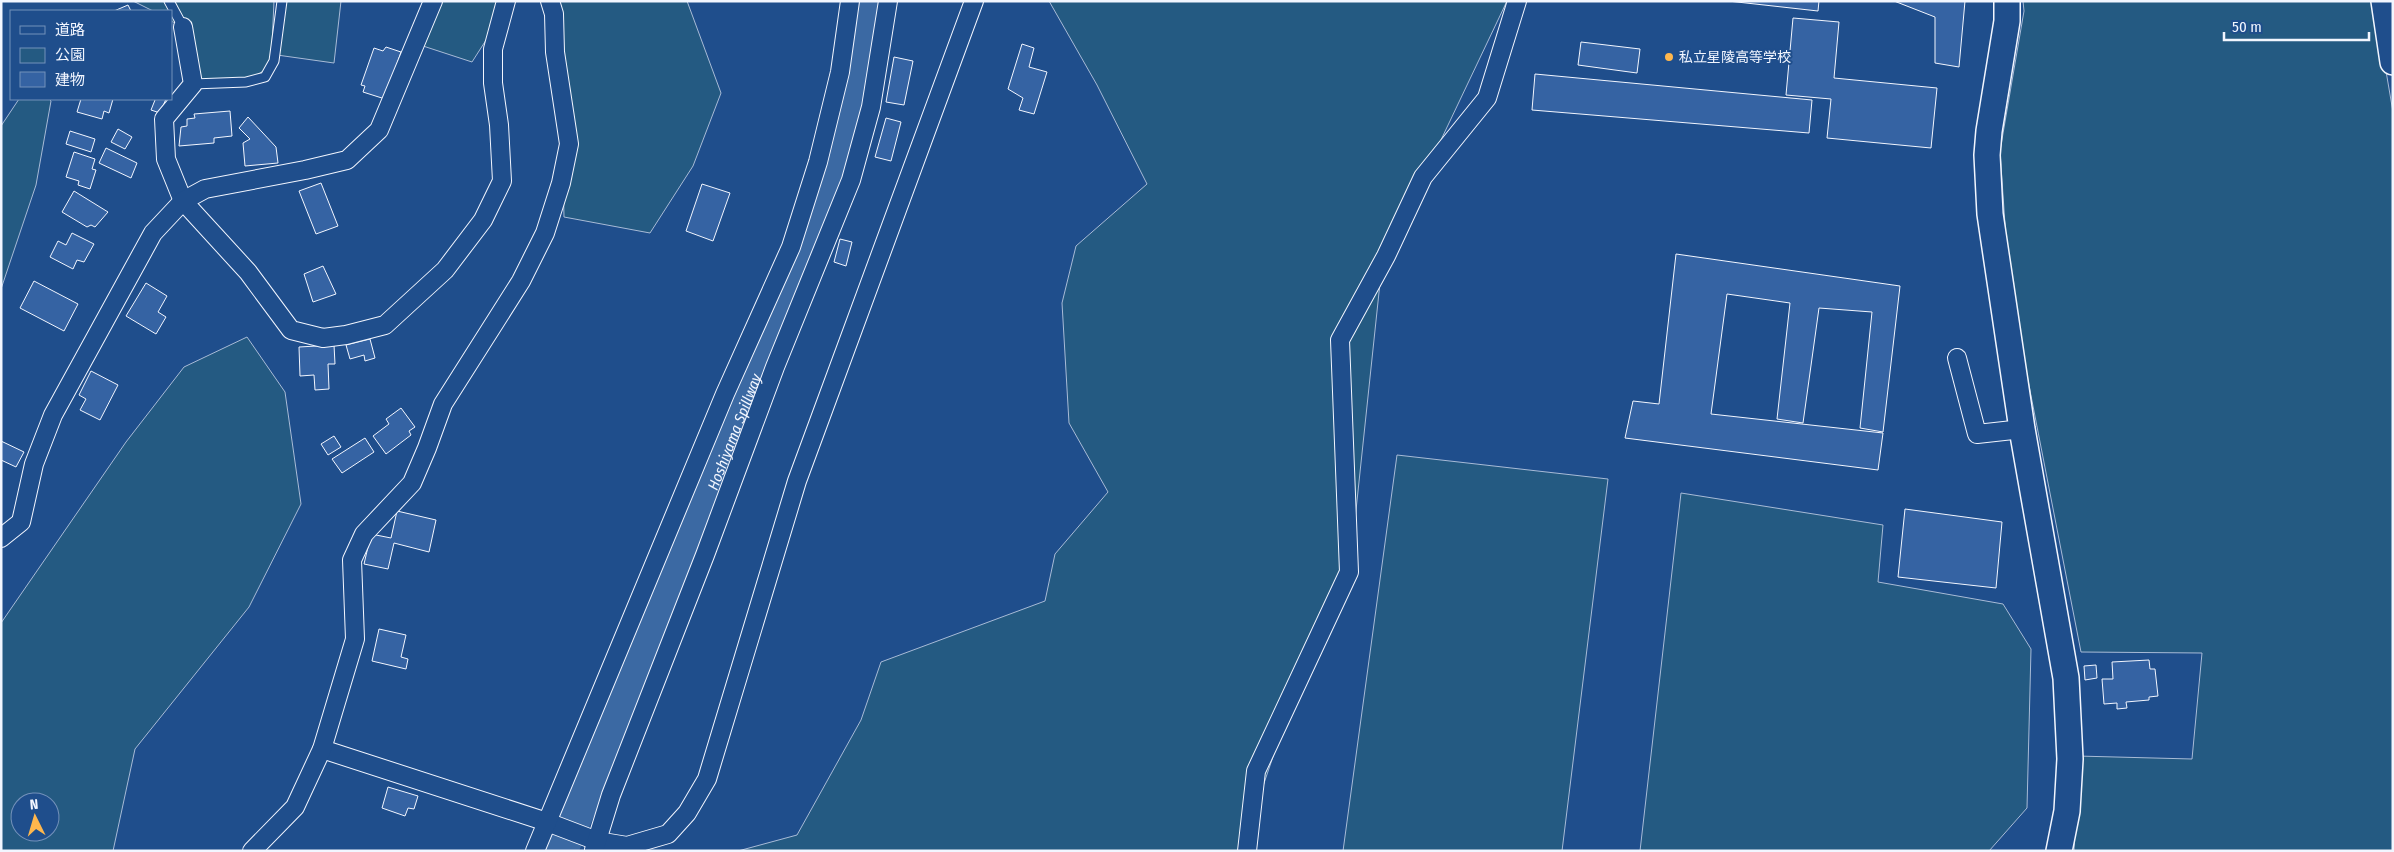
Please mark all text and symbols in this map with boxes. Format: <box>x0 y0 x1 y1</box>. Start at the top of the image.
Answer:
legend <box>10 10 172 100</box>
scale bar <box>2224 10 2369 42</box>
text: 50 m <box>2232 18 2262 36</box>
text: 道路 <box>55 21 85 39</box>
text: 公園 <box>55 46 85 64</box>
place label: 私立星陵高等学校 <box>1679 49 1791 66</box>
marker: 私立星陵高等学校 <box>1663 51 1675 63</box>
text: 建物 <box>55 71 85 89</box>
water label: Hoshiyama Spillway <box>704 370 766 493</box>
north arrow <box>10 792 60 842</box>
text: N <box>29 796 39 813</box>

